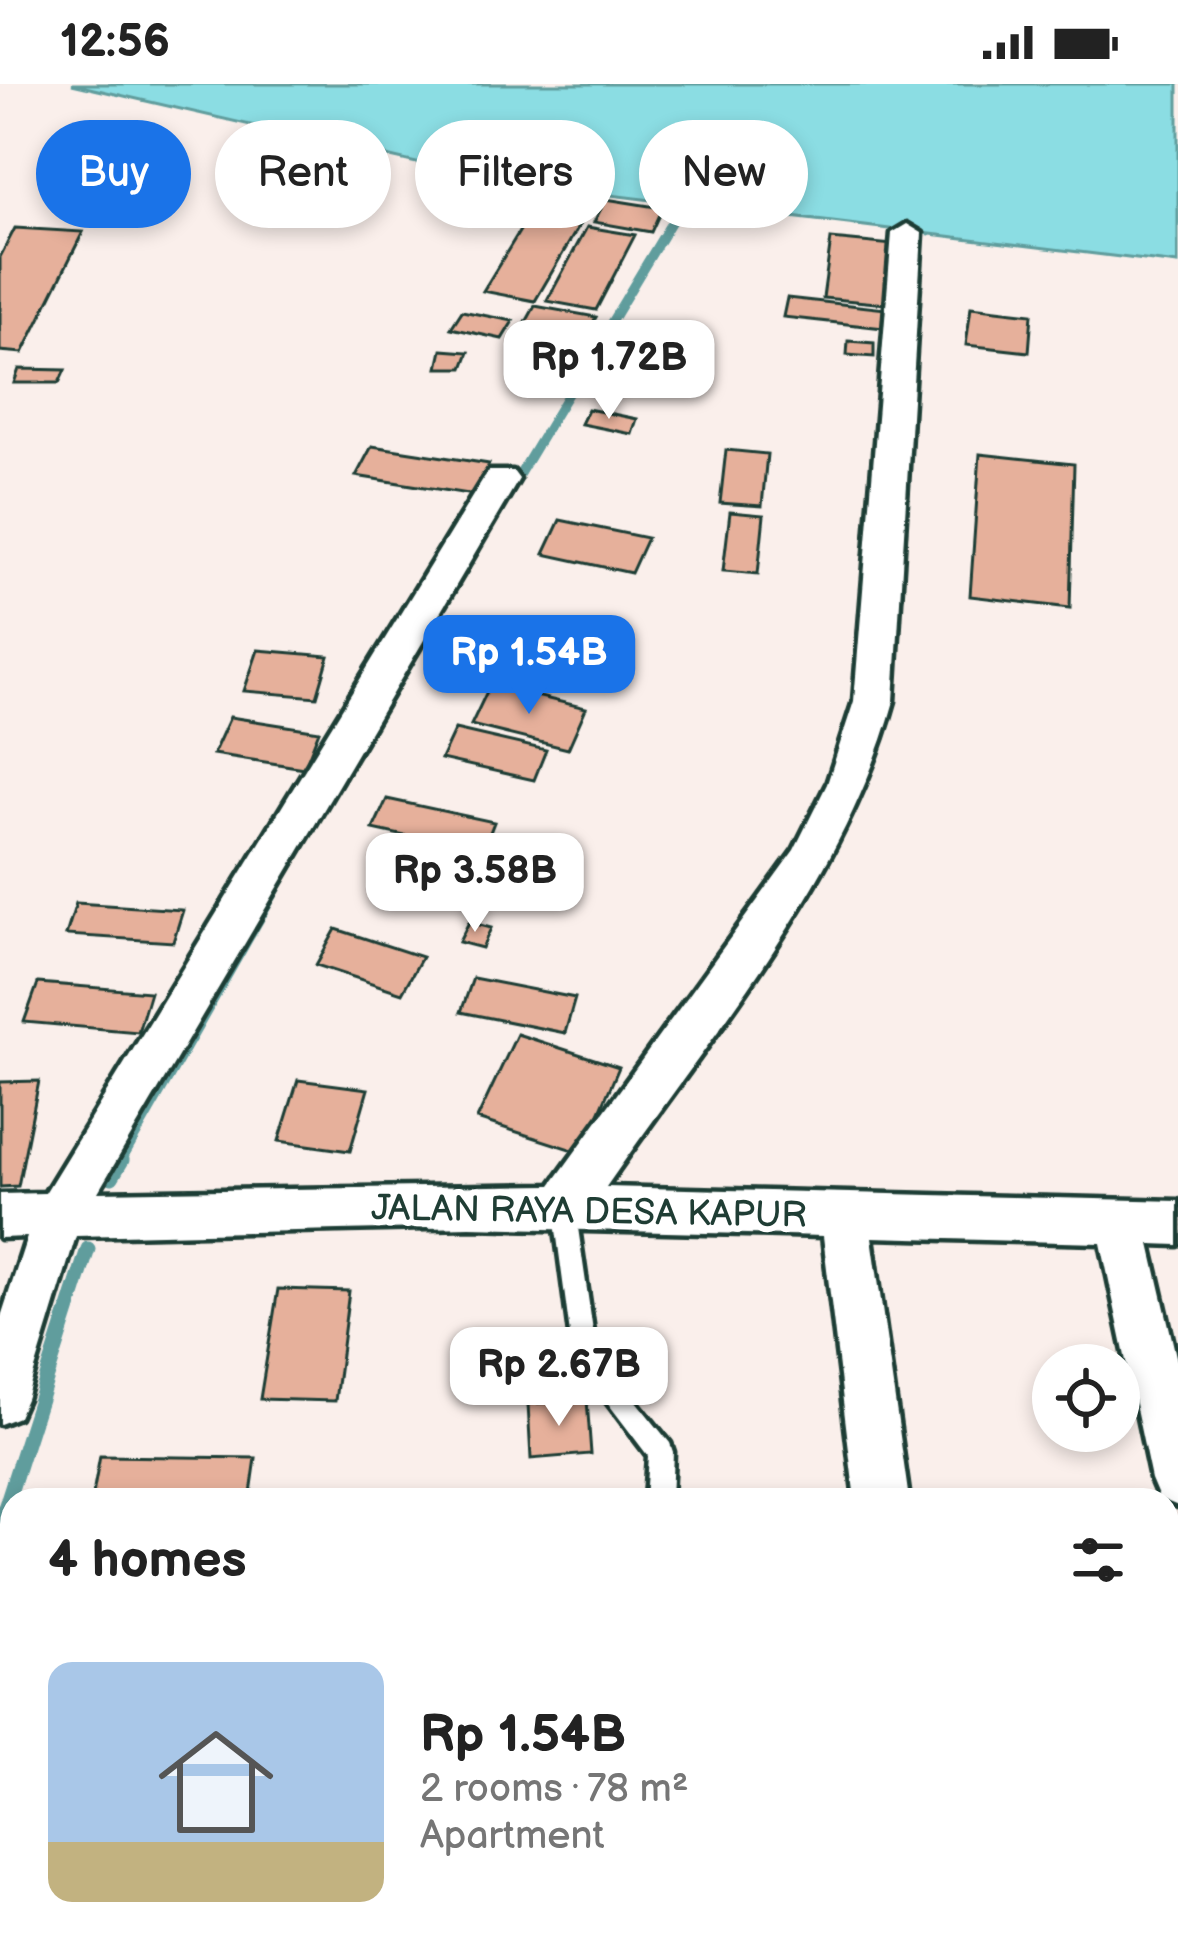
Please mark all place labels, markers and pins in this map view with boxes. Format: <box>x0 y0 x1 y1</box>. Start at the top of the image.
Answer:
pin: Rp 1.72B <box>485 320 733 422</box>
pin: Rp 1.54B <box>405 615 653 717</box>
pin: Rp 3.58B <box>351 833 599 935</box>
pin: Rp 2.67B <box>435 1327 683 1429</box>

